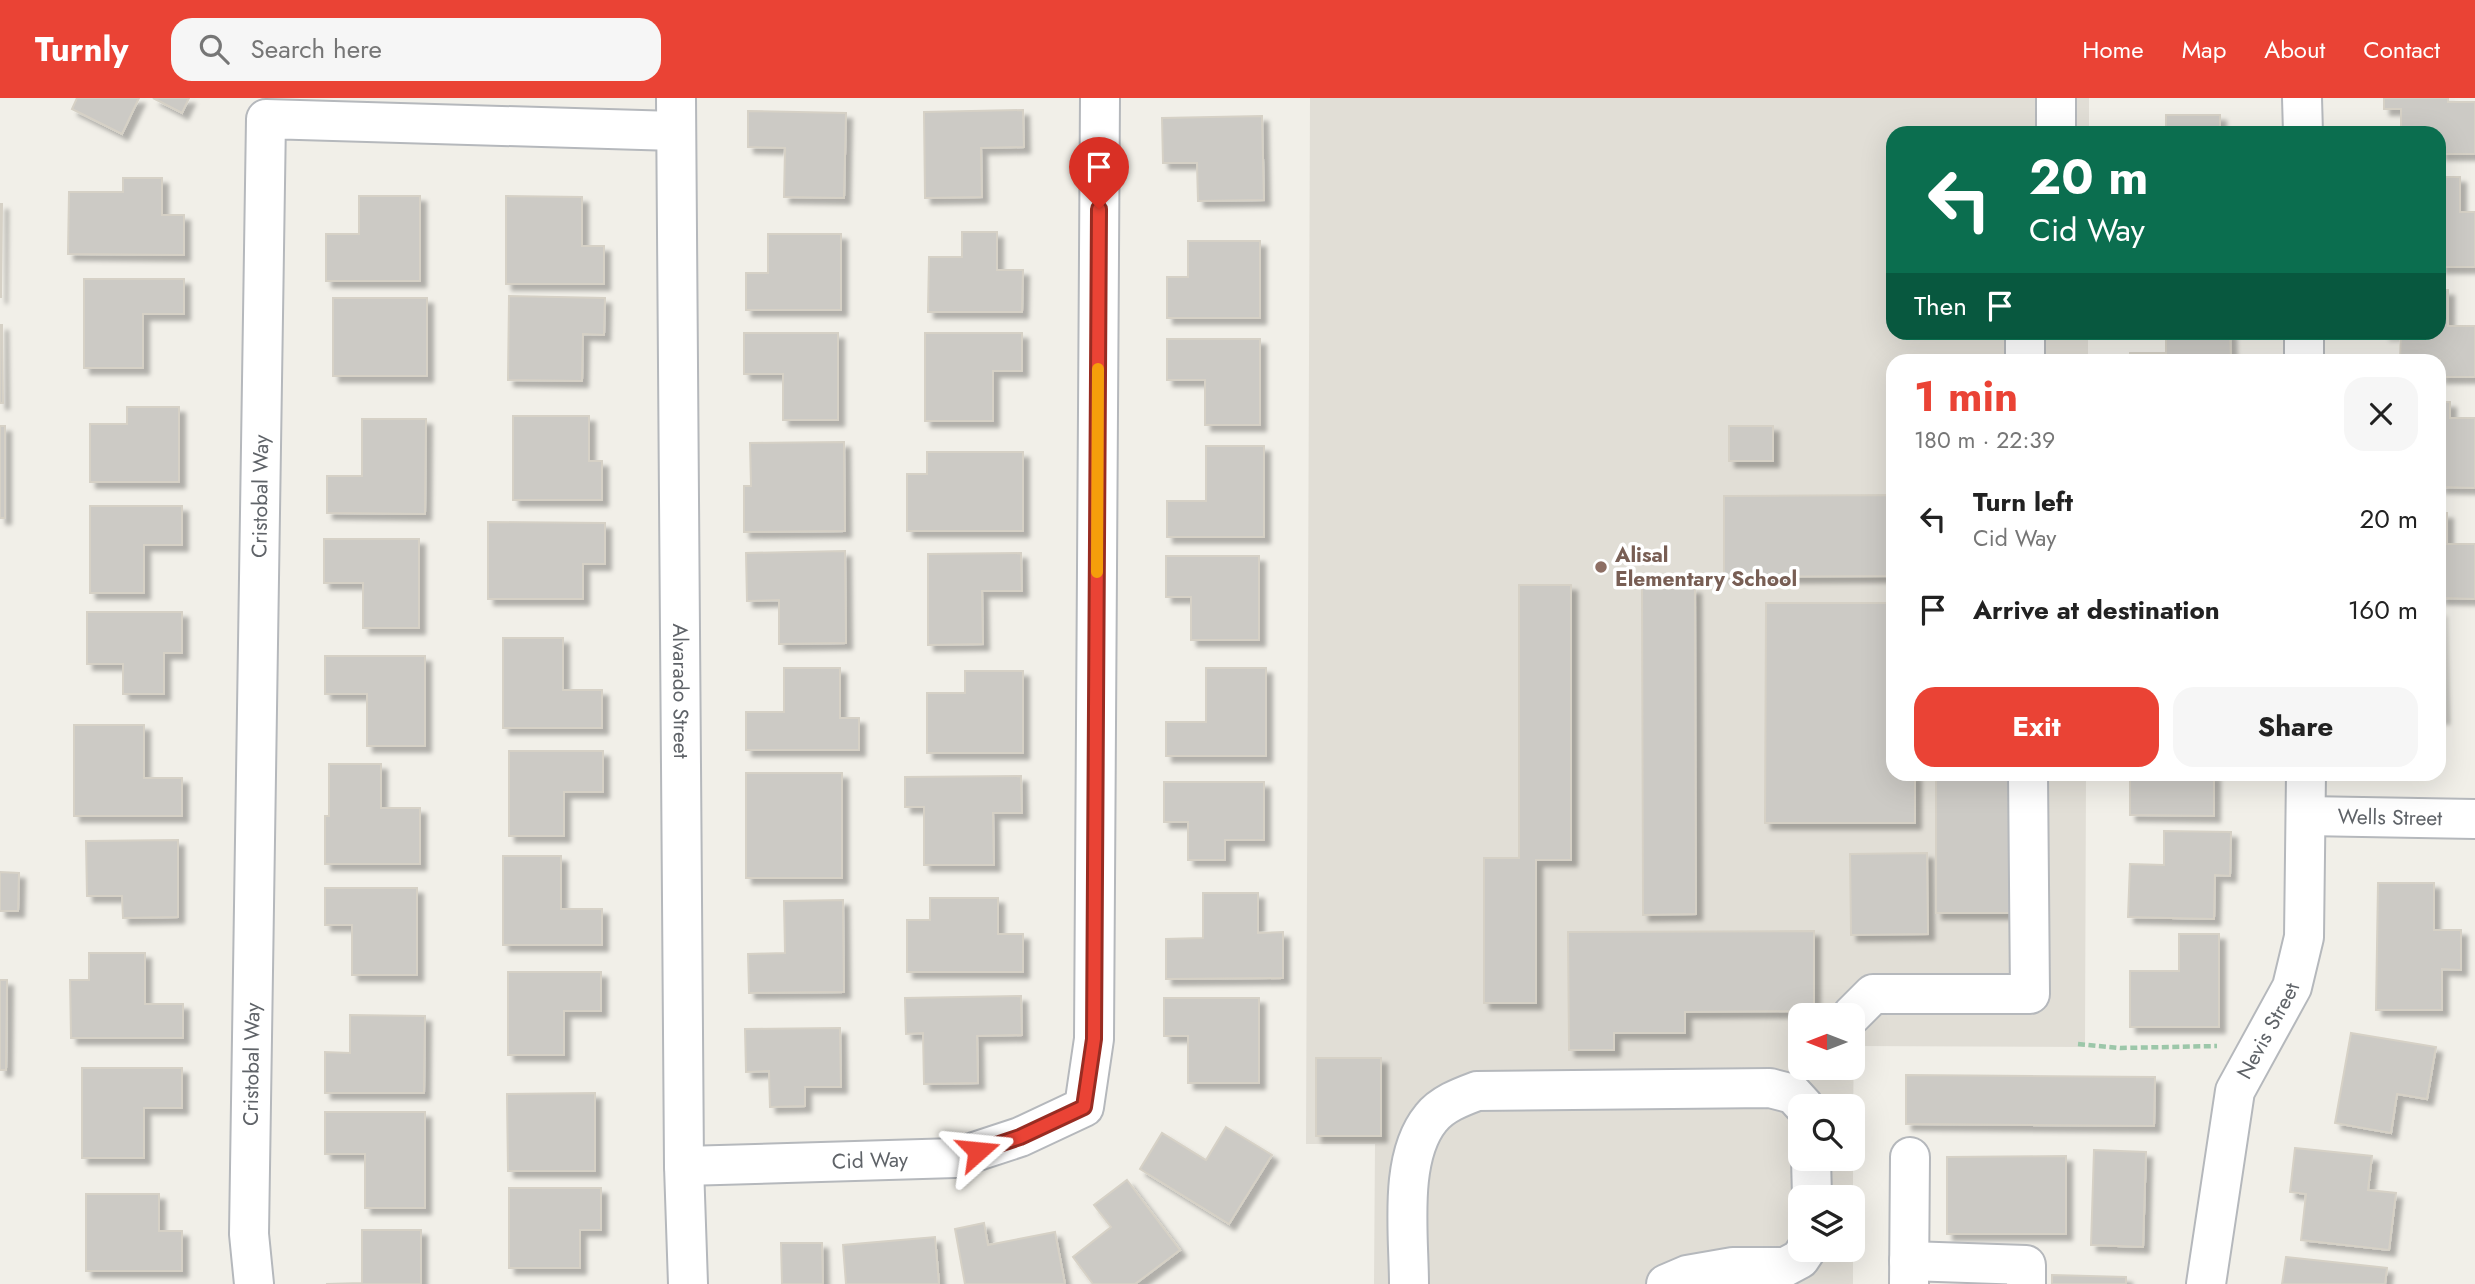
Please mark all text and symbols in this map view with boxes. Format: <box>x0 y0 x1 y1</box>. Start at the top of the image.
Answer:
search box <box>171 18 661 81</box>
text: Turnly <box>35 26 129 73</box>
icon: search <box>195 30 233 68</box>
text: Search here <box>251 30 382 68</box>
text: Home <box>2082 32 2144 67</box>
text: Map <box>2182 32 2226 67</box>
text: About <box>2264 32 2325 67</box>
text: Contact <box>2363 32 2440 67</box>
pin <box>1069 137 1129 209</box>
text: 20 m <box>2029 142 2148 212</box>
icon: arrive <box>1080 148 1118 186</box>
icon: left <box>1914 154 2005 245</box>
text: Cid Way <box>2029 207 2145 253</box>
text: Then <box>1914 287 1967 325</box>
icon: arrive <box>1981 287 2019 325</box>
text: 1 min <box>1914 366 2018 427</box>
button: close <box>2344 377 2418 451</box>
text: 180 m · 22:39 <box>1914 423 2055 457</box>
street label: Cristobal Way <box>244 434 276 558</box>
text: Turn left <box>1973 483 2073 521</box>
icon: left <box>1914 500 1952 538</box>
text: 20 m <box>2360 500 2418 538</box>
text: Cid Way <box>1973 521 2056 555</box>
place label: Alisal Elementary School <box>1614 540 1797 594</box>
marker: Alisal Elementary School <box>1593 559 1609 575</box>
icon: arrive <box>1914 591 1952 629</box>
text: Arrive at destination <box>1973 591 2220 629</box>
text: 160 m <box>2348 591 2418 629</box>
street label: Alvarado Street <box>665 623 696 759</box>
button: Exit <box>1914 687 2159 767</box>
button: Share <box>2173 687 2418 767</box>
street label: Wells Street <box>2337 802 2443 833</box>
street label: Nevis Street <box>2229 980 2307 1085</box>
street label: Cristobal Way <box>236 1002 268 1126</box>
north arrow <box>1788 1003 1866 1080</box>
map controls <box>1788 1003 1865 1262</box>
button: search <box>1788 1094 1865 1171</box>
position arrow <box>941 1114 1015 1188</box>
street label: Cid Way <box>831 1144 909 1177</box>
button: layers <box>1788 1185 1865 1262</box>

